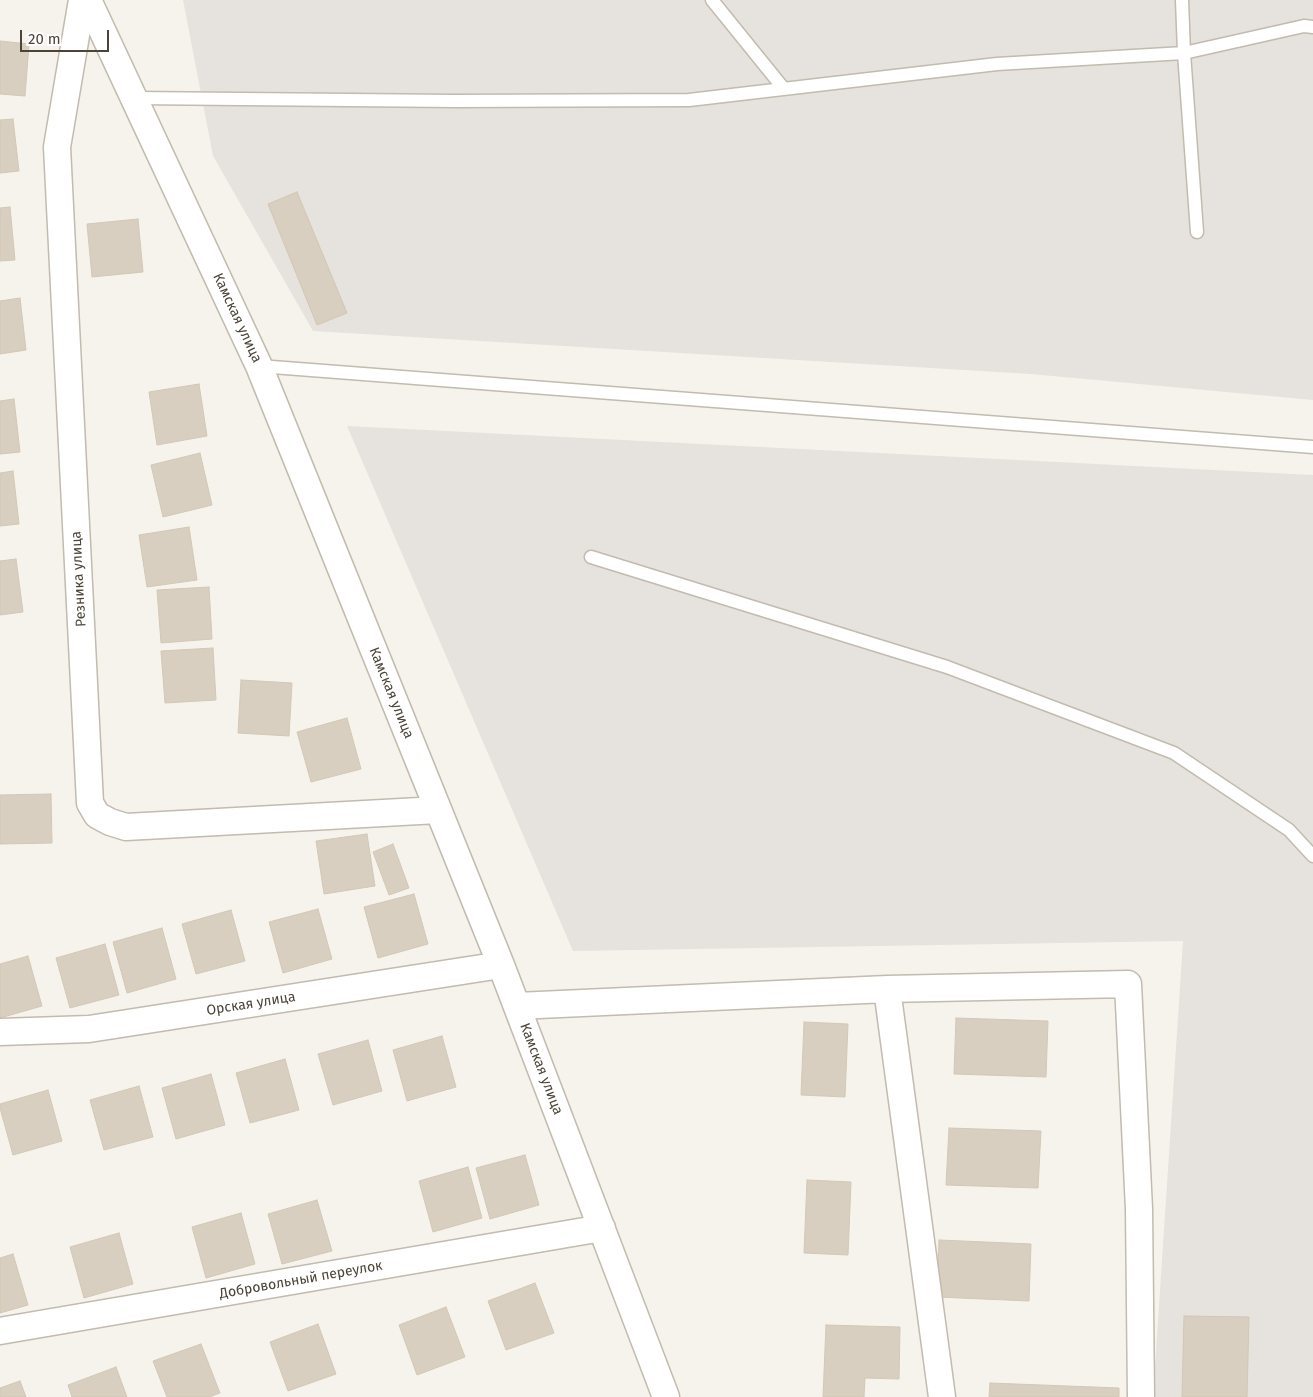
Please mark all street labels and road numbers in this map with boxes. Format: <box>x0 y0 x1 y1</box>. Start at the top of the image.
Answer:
street label: Камская улица <box>209 271 265 365</box>
street label: Резника улица <box>68 531 90 627</box>
street label: Камская улица <box>365 645 417 741</box>
street label: Орская улица <box>205 989 297 1019</box>
street label: Камская улица <box>516 1021 566 1117</box>
street label: Добровольный переулок <box>218 1257 384 1303</box>

